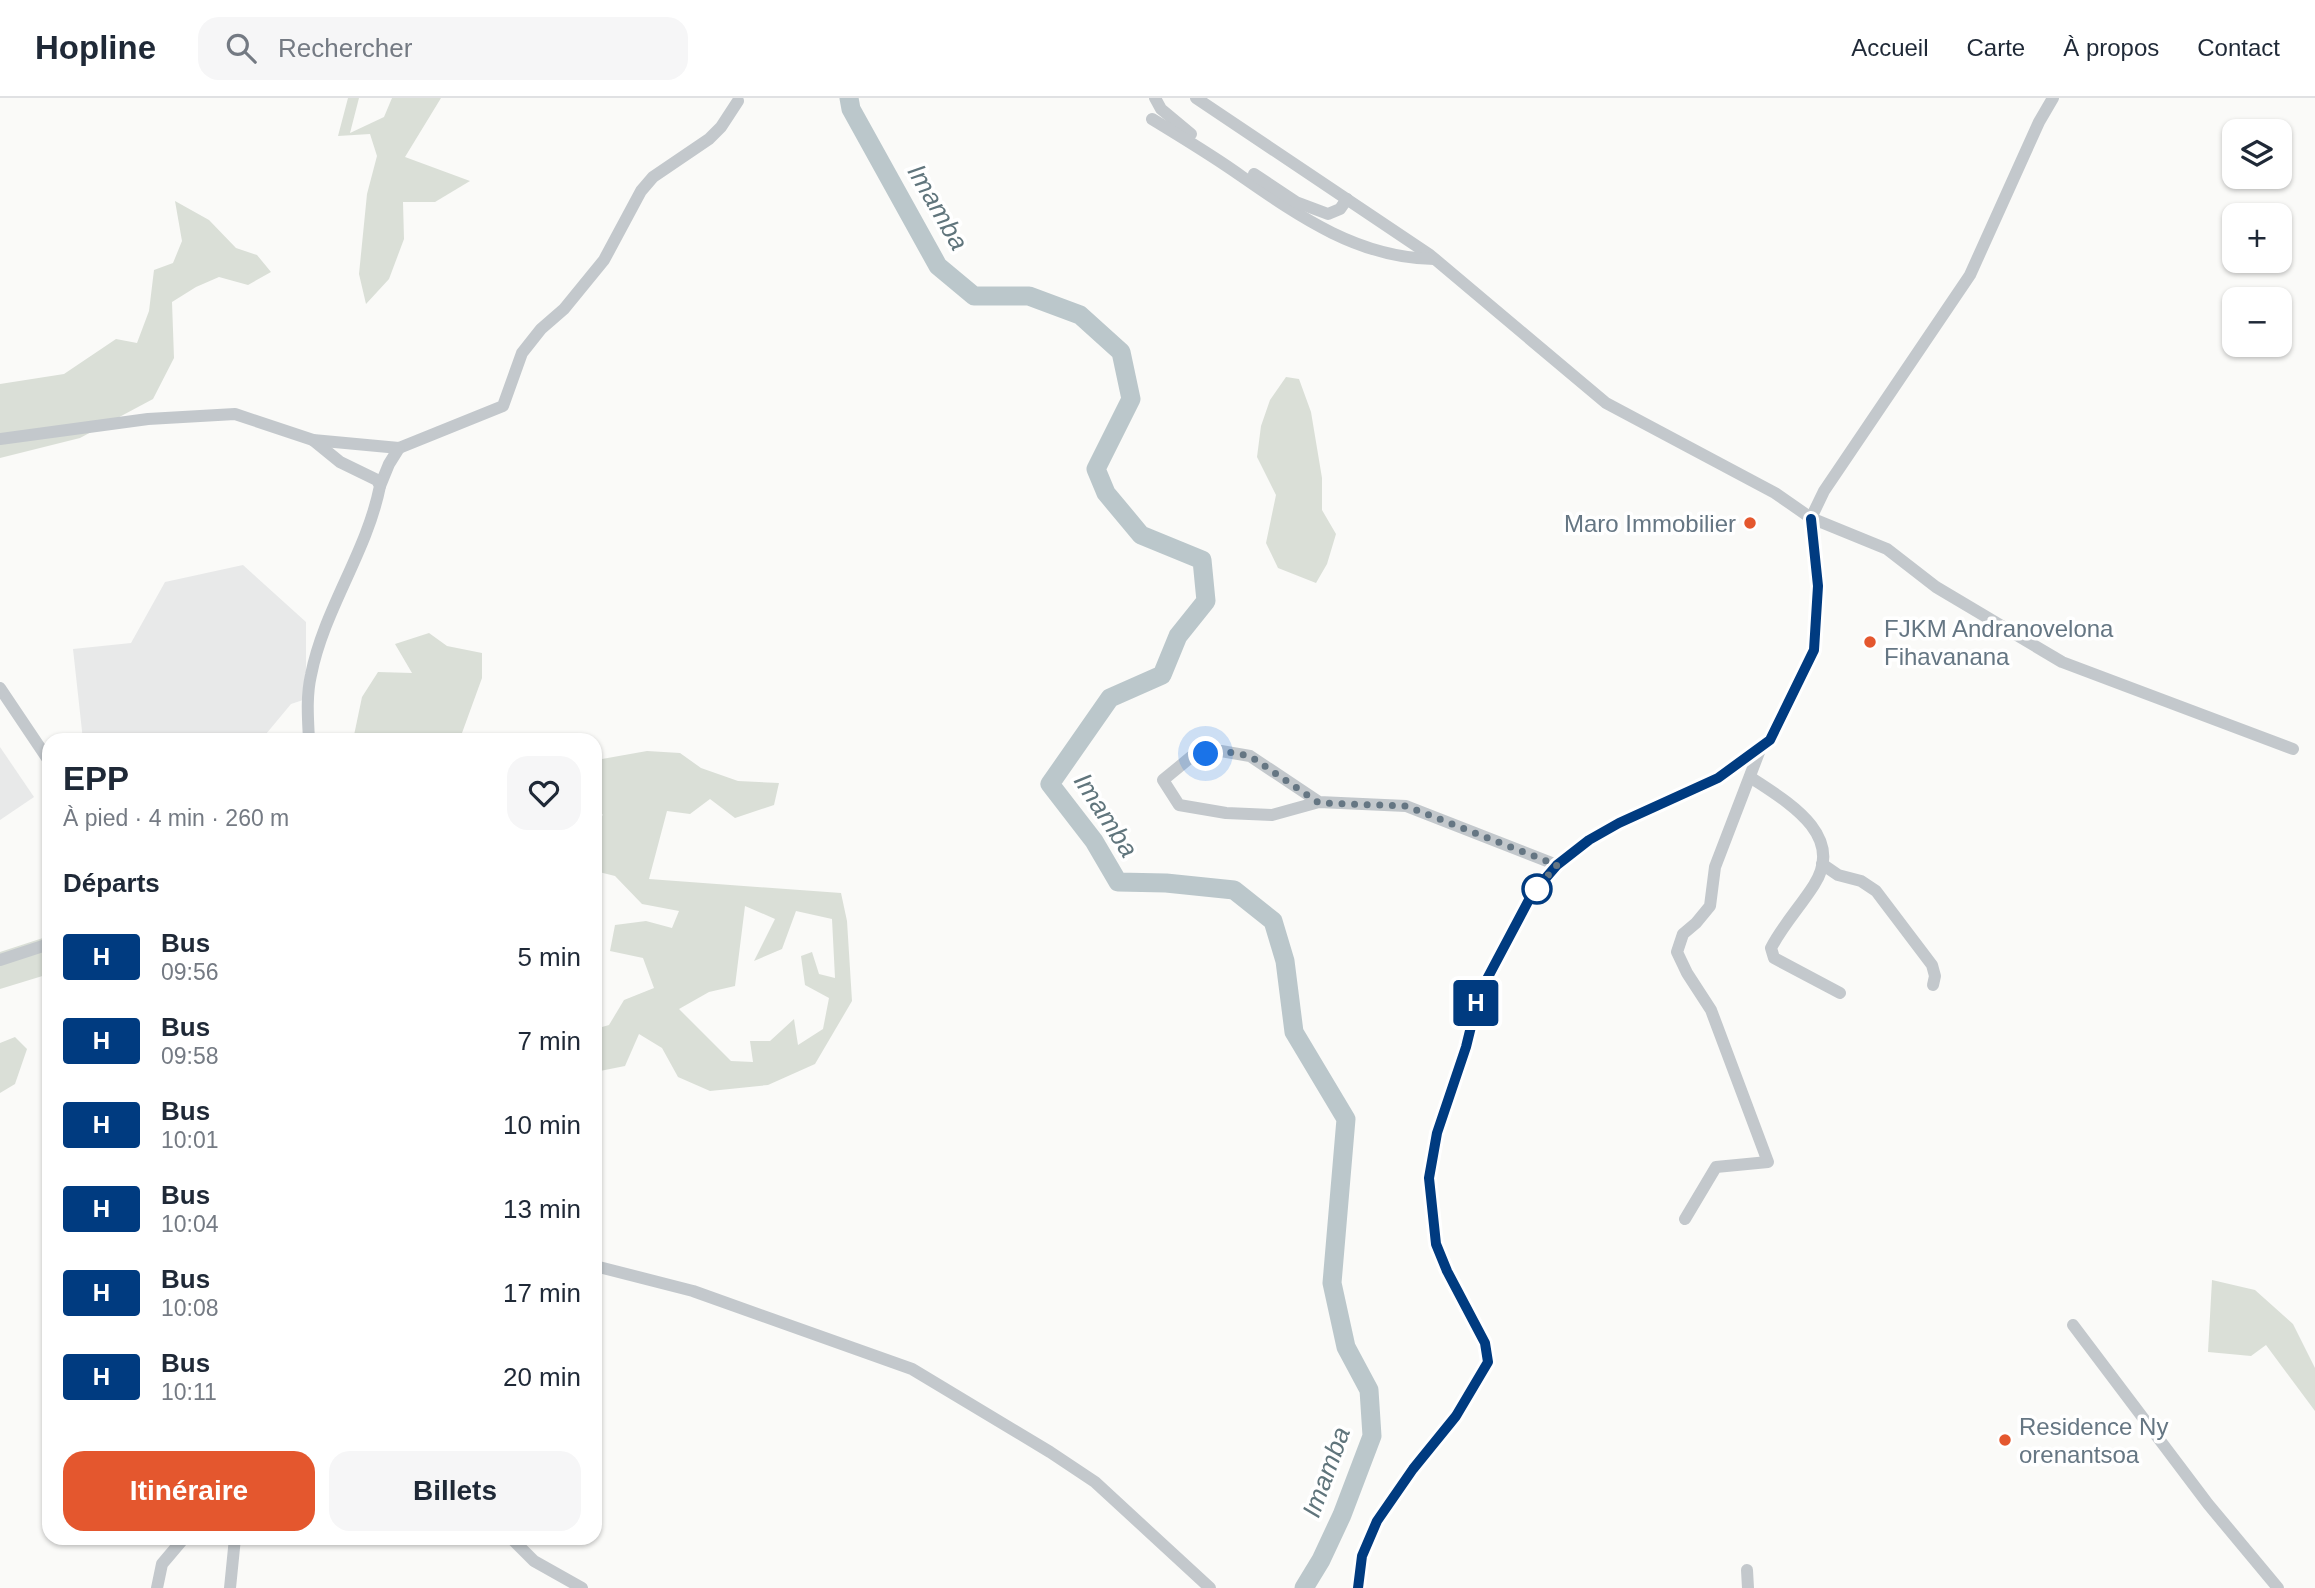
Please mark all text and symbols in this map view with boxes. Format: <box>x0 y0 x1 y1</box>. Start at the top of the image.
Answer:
search box <box>198 17 688 80</box>
text: Hopline <box>35 29 156 66</box>
icon: search <box>222 29 260 67</box>
text: Rechercher <box>278 33 412 63</box>
text: Accueil <box>1851 34 1929 61</box>
text: Carte <box>1967 34 2025 61</box>
text: À propos <box>2063 34 2159 61</box>
text: Contact <box>2197 34 2280 61</box>
map controls <box>2222 119 2292 357</box>
button: layers <box>2222 119 2292 189</box>
water label: Imamba <box>902 159 974 255</box>
button: + <box>2222 203 2292 273</box>
button: − <box>2222 287 2292 357</box>
place label: Maro Immobilier <box>1564 510 1736 537</box>
marker: Maro Immobilier <box>1742 515 1758 531</box>
place label: FJKM Andranovelona Fihavanana <box>1884 615 2114 670</box>
marker: FJKM Andranovelona Fihavanana <box>1862 634 1878 650</box>
your location <box>1188 736 1223 771</box>
button: heart <box>507 756 581 830</box>
text: EPP <box>63 760 129 797</box>
water label: Imamba <box>1068 767 1144 863</box>
text: À pied · 4 min · 260 m <box>63 805 289 831</box>
text: Départs <box>63 868 160 898</box>
unlabelled marker <box>1522 874 1552 904</box>
text: Bus <box>161 928 210 958</box>
text: 5 min <box>517 942 581 972</box>
text: H <box>93 943 110 970</box>
text: 09:56 <box>161 959 219 985</box>
line badge: H <box>1453 980 1499 1026</box>
text: H <box>1467 989 1485 1016</box>
text: Bus <box>161 1012 210 1042</box>
text: 7 min <box>517 1026 581 1056</box>
text: H <box>93 1027 110 1054</box>
text: 09:58 <box>161 1043 219 1069</box>
text: Bus <box>161 1096 210 1126</box>
text: 10 min <box>503 1110 581 1140</box>
text: H <box>93 1111 110 1138</box>
text: 10:01 <box>161 1127 219 1153</box>
text: Bus <box>161 1180 210 1210</box>
text: 13 min <box>503 1194 581 1224</box>
text: H <box>93 1195 110 1222</box>
text: 10:04 <box>161 1211 219 1237</box>
text: Bus <box>161 1264 210 1294</box>
text: 17 min <box>503 1278 581 1308</box>
text: H <box>93 1279 110 1306</box>
text: 10:08 <box>161 1295 219 1321</box>
text: Bus <box>161 1348 210 1378</box>
text: 20 min <box>503 1362 581 1392</box>
text: H <box>93 1363 110 1390</box>
text: 10:11 <box>161 1379 217 1405</box>
place label: Residence Ny orenantsoa <box>2019 1413 2168 1468</box>
water label: Imamba <box>1296 1423 1356 1521</box>
marker: Residence Ny orenantsoa <box>1997 1432 2013 1448</box>
button: Itinéraire <box>63 1451 315 1531</box>
button: Billets <box>329 1451 581 1531</box>

